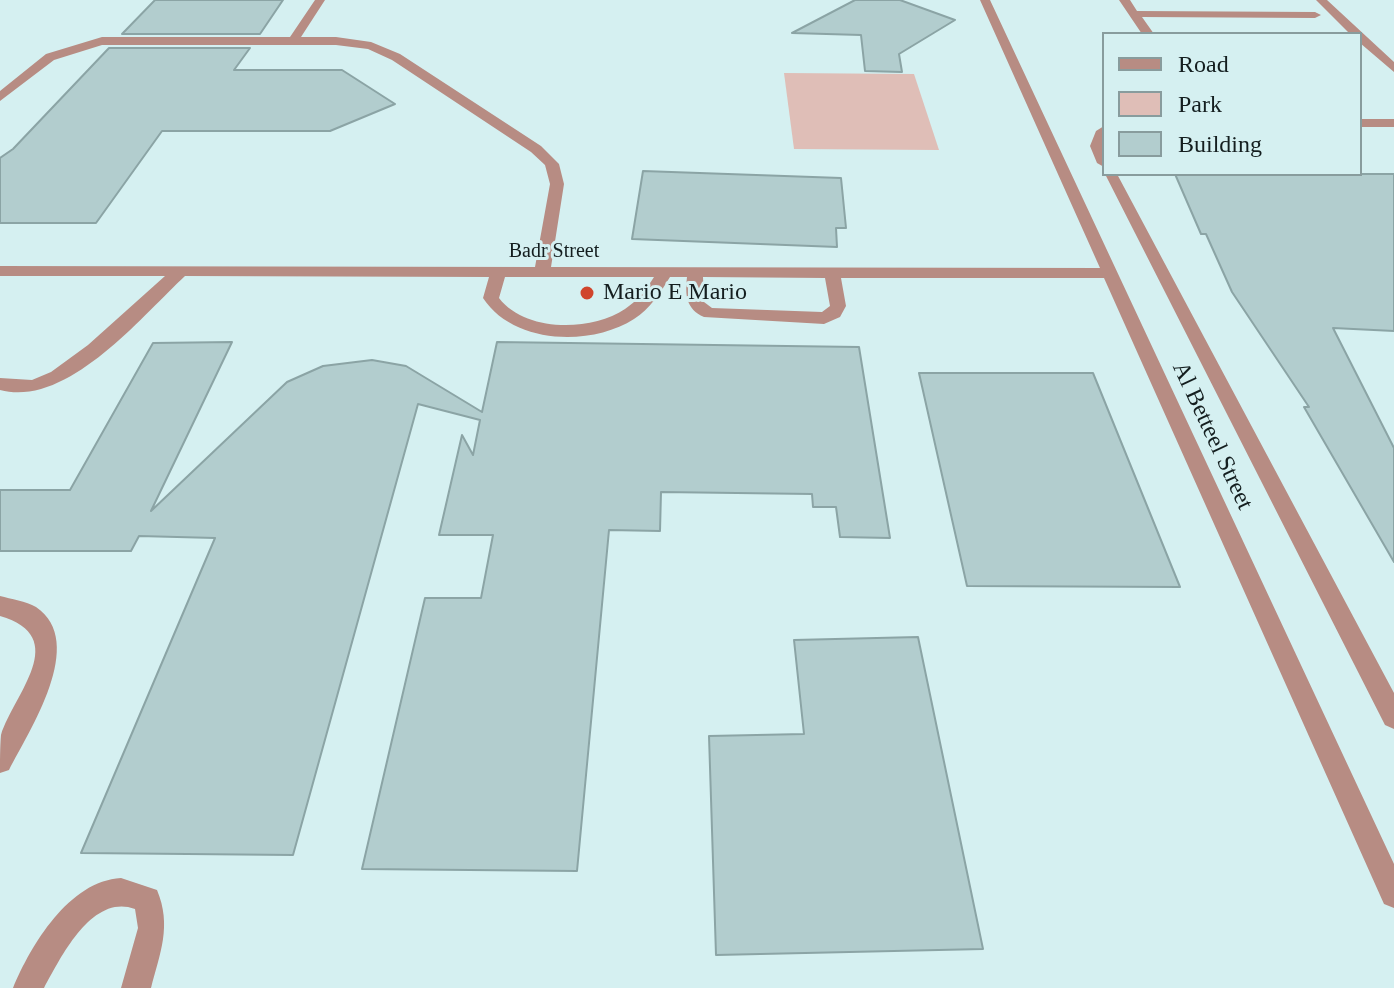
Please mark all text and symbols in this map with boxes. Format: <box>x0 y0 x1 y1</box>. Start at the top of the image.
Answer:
legend <box>1102 32 1362 176</box>
text: Road <box>1178 51 1229 77</box>
text: Park <box>1178 91 1222 117</box>
text: Building <box>1178 131 1262 157</box>
street label: Badr Street <box>509 240 599 264</box>
place label: Mario E Mario <box>603 279 747 307</box>
marker: Mario E Mario <box>578 284 596 302</box>
street label: Al Betteel Street <box>1165 357 1259 515</box>

